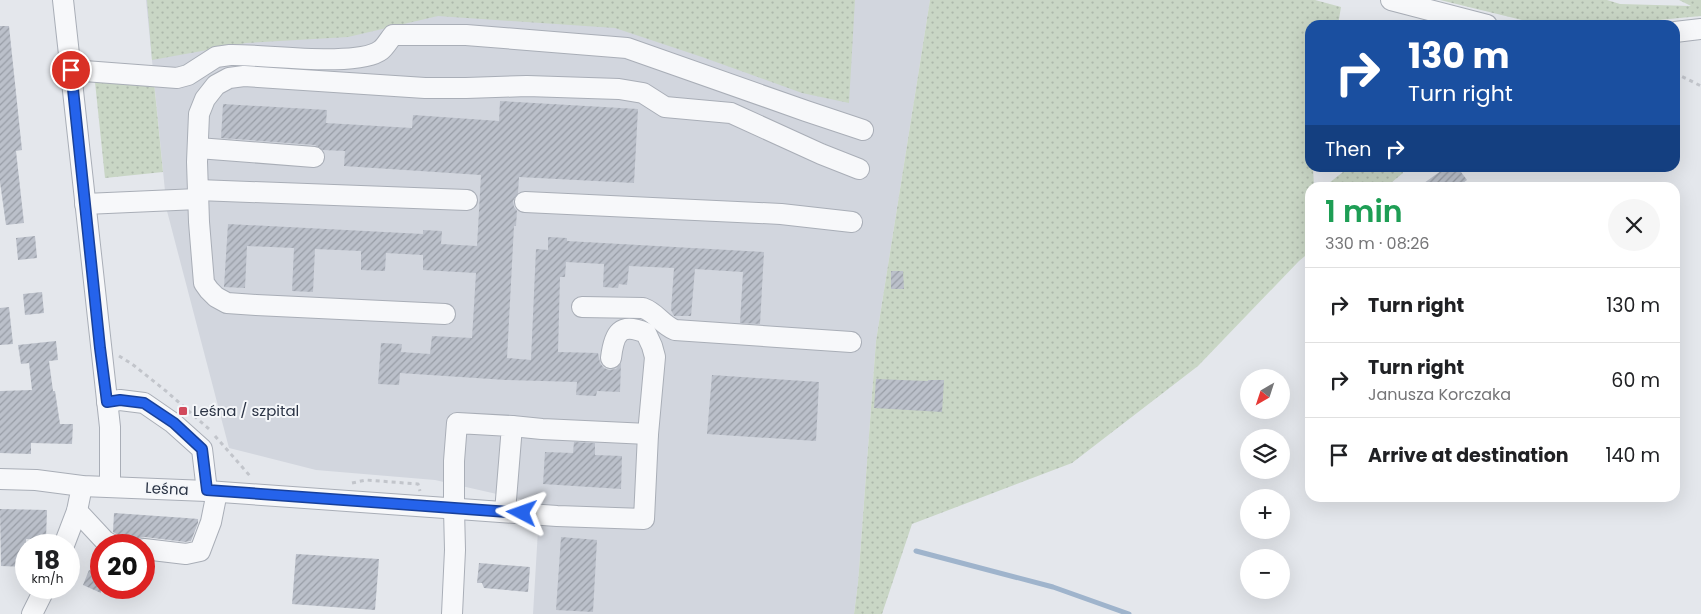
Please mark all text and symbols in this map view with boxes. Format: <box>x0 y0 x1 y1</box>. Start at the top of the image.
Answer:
text: 130 m <box>1408 31 1510 80</box>
icon: right <box>1325 40 1390 105</box>
pin <box>50 49 92 91</box>
icon: arrive <box>57 56 85 84</box>
text: Turn right <box>1408 78 1513 109</box>
icon: right <box>1381 135 1409 163</box>
text: Then <box>1325 136 1371 163</box>
text: 1 min <box>1325 190 1403 233</box>
button: close <box>1608 199 1660 251</box>
text: 330 m · 08:26 <box>1325 232 1430 255</box>
icon: right <box>1325 291 1353 319</box>
text: Turn right <box>1368 292 1464 319</box>
text: 130 m <box>1606 292 1660 319</box>
text: Turn right <box>1368 354 1464 381</box>
icon: right <box>1325 366 1353 394</box>
text: 60 m <box>1611 367 1660 394</box>
north arrow <box>1240 369 1290 419</box>
map controls <box>1240 369 1290 599</box>
text: Janusza Korczaka <box>1368 383 1511 406</box>
place label: Leśna / szpital <box>193 400 299 421</box>
marker: Leśna / szpital <box>177 405 189 417</box>
button: layers <box>1240 429 1290 479</box>
icon: arrive <box>1325 441 1353 469</box>
text: Arrive at destination <box>1368 442 1569 469</box>
text: 140 m <box>1605 442 1660 469</box>
street label: Leśna <box>145 477 189 500</box>
position arrow <box>495 486 547 538</box>
button: + <box>1240 489 1290 539</box>
speed limit sign: 20 <box>90 534 155 599</box>
text: 18 <box>35 543 60 578</box>
button: − <box>1240 549 1290 599</box>
text: km/h <box>32 570 63 587</box>

